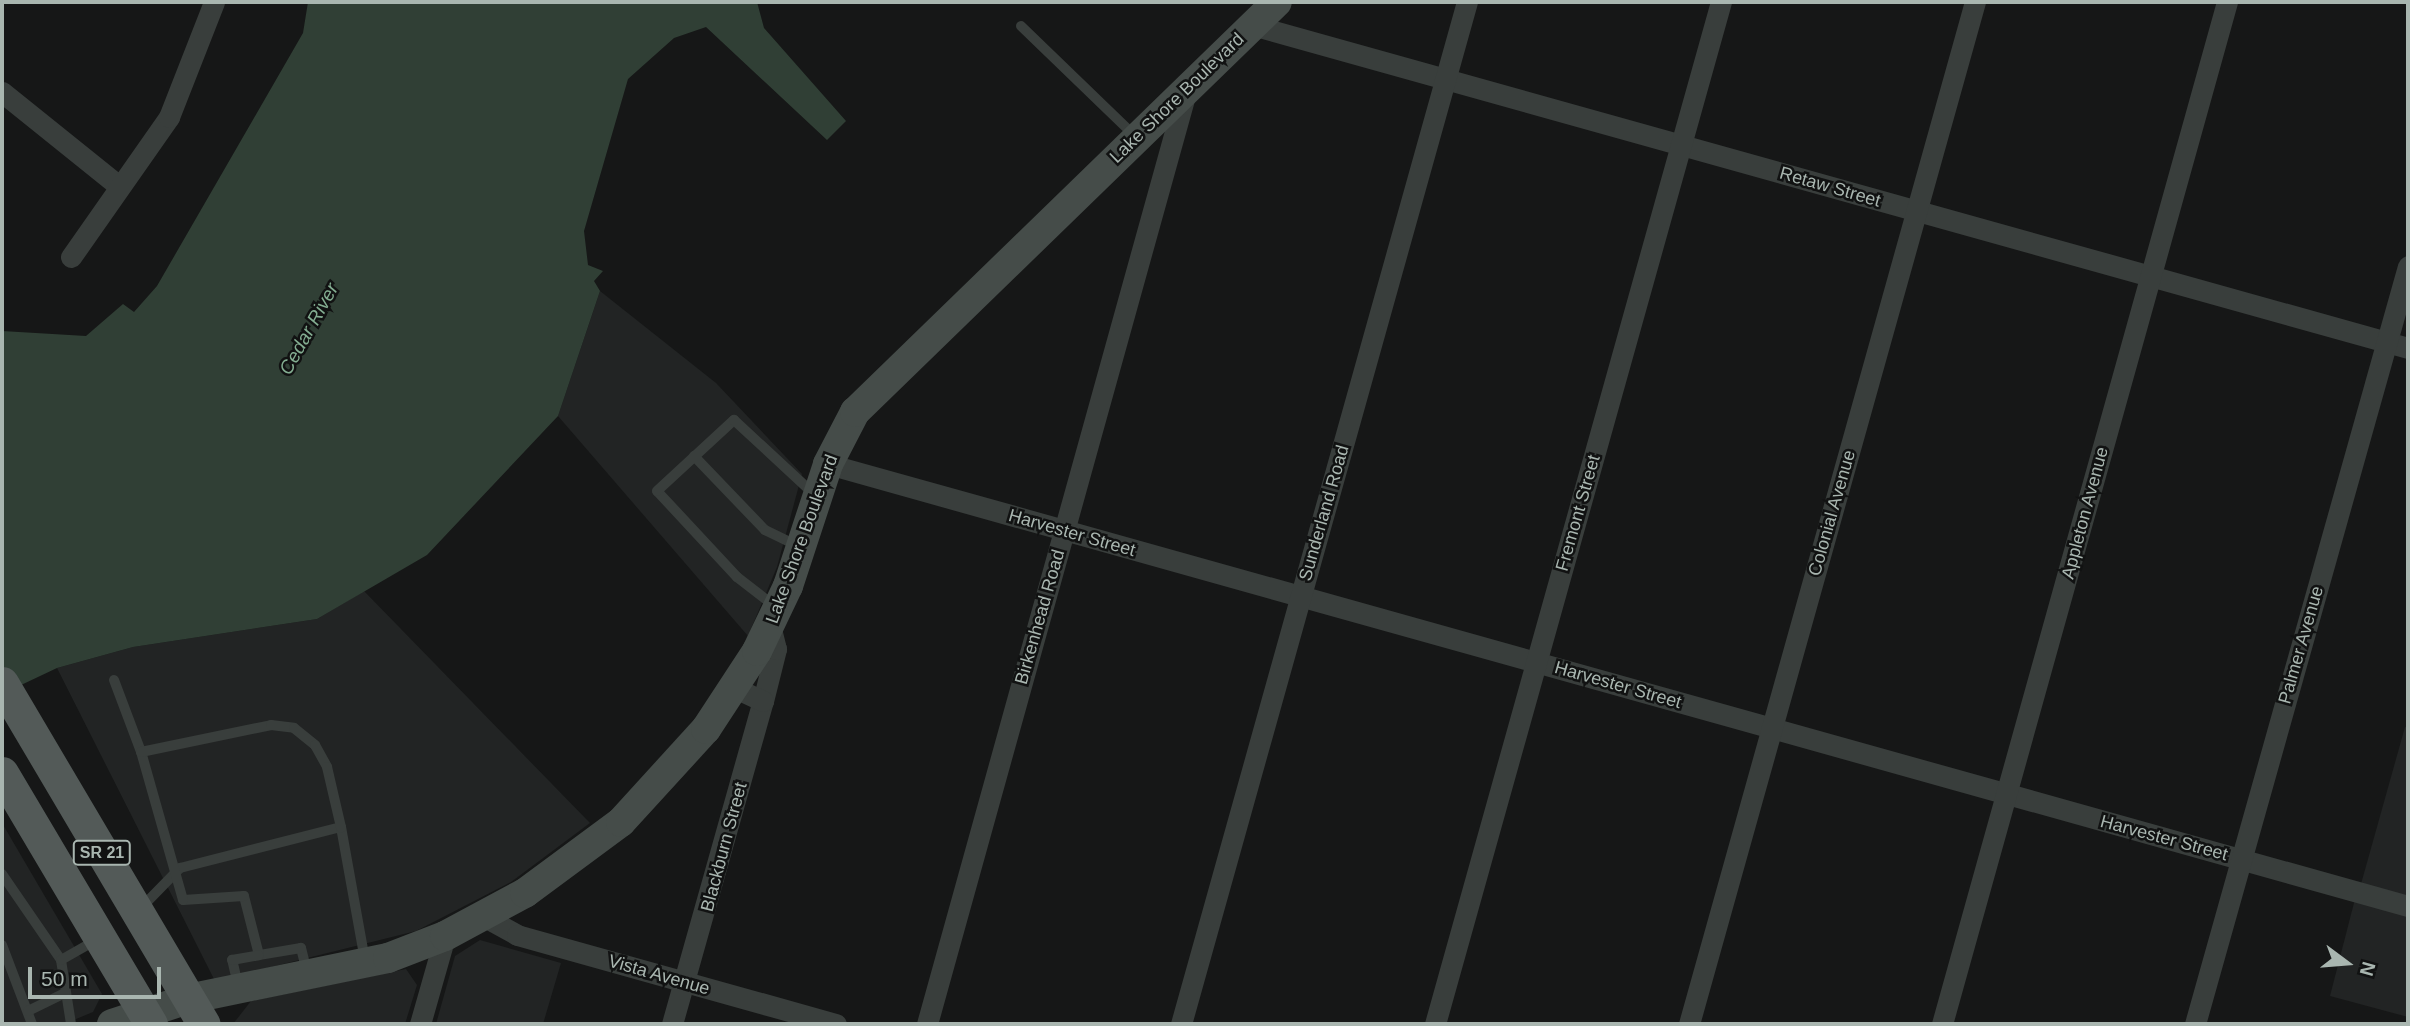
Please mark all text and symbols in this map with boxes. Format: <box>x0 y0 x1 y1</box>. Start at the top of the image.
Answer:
street label: Lake Shore Boulevard <box>1105 28 1249 168</box>
street label: Retaw Street <box>1777 162 1883 212</box>
water label: Cedar River <box>274 279 344 379</box>
street label: Sunderland Road <box>1294 443 1354 583</box>
street label: Appleton Avenue <box>2057 444 2113 582</box>
street label: Colonial Avenue <box>1804 447 1860 579</box>
street label: Lake Shore Boulevard <box>761 452 843 626</box>
street label: Fremont Street <box>1551 452 1605 574</box>
street label: Harvester Street <box>1006 505 1138 561</box>
street label: Birkenhead Road <box>1010 547 1070 687</box>
street label: Palmer Avenue <box>2274 583 2328 707</box>
street label: Harvester Street <box>1552 657 1684 713</box>
street label: Blackburn Street <box>696 780 752 914</box>
street label: Harvester Street <box>2098 811 2230 865</box>
road number: SR 21 <box>72 840 132 866</box>
north arrow <box>2312 928 2382 998</box>
street label: Vista Avenue <box>605 950 713 1000</box>
scale bar <box>32 953 164 997</box>
text: N <box>2356 959 2380 978</box>
text: 50 m <box>41 967 88 990</box>

